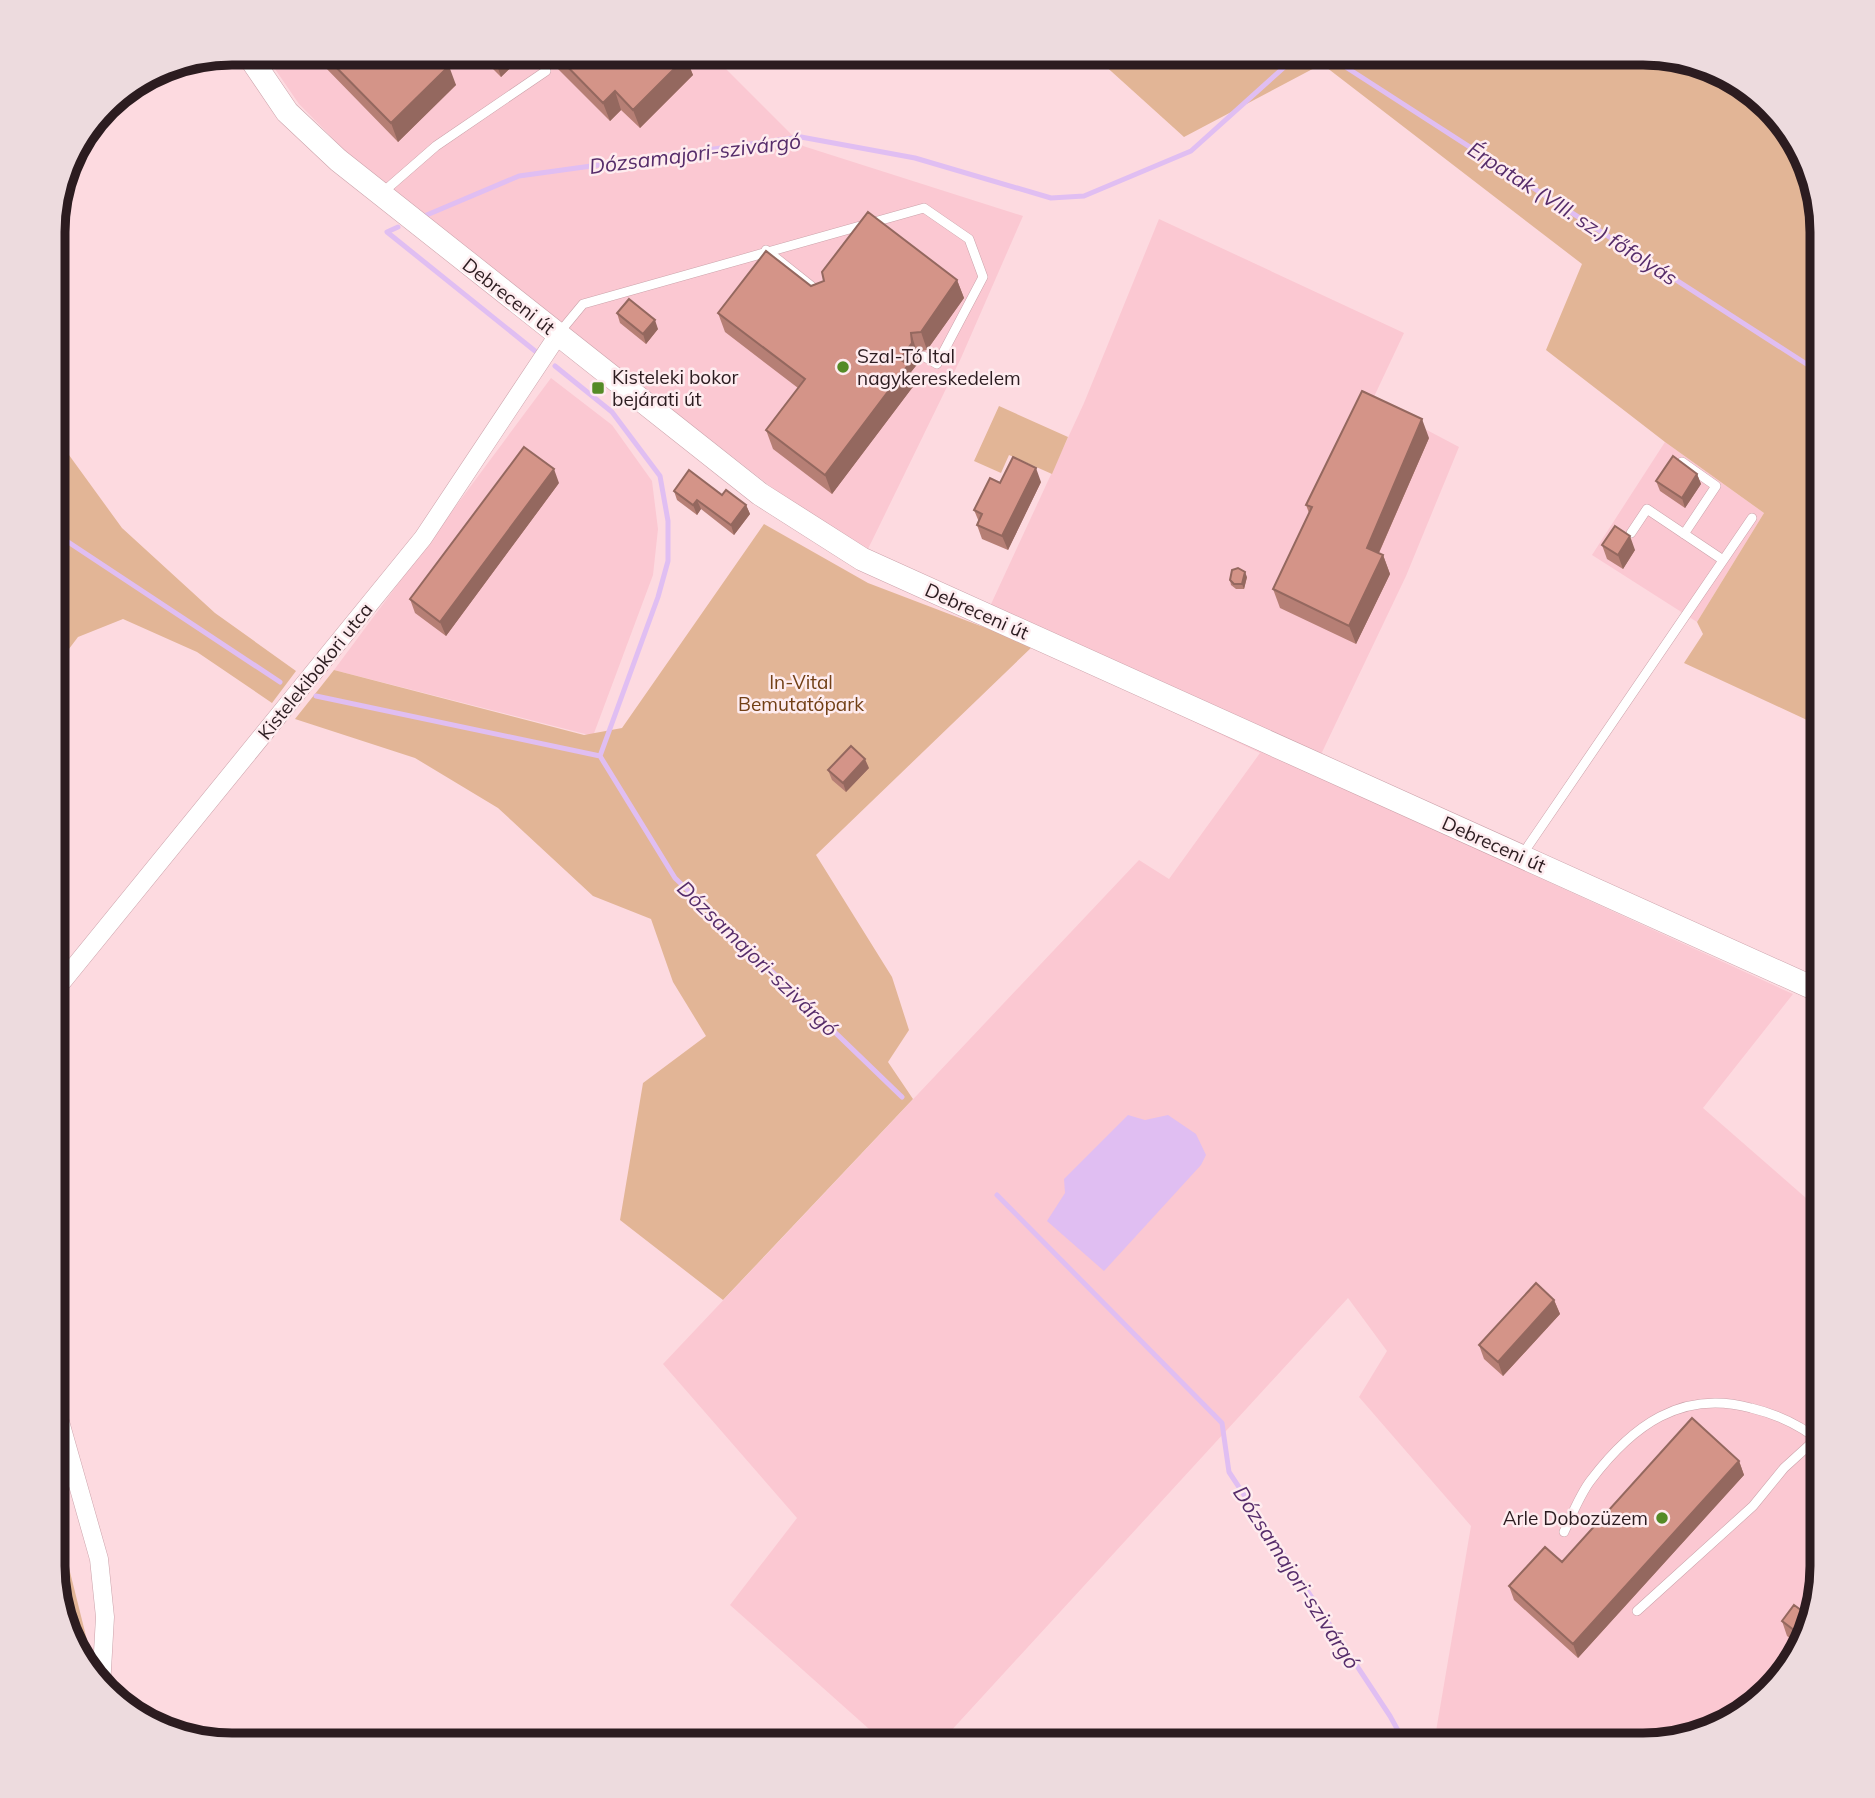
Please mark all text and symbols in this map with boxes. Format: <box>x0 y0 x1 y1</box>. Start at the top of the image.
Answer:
water label: Dózsamajori-szivárgó <box>588 127 802 179</box>
water label: Érpatak (VIII. sz.) főfolyás <box>1463 135 1683 291</box>
street label: Debreceni út <box>458 252 560 340</box>
place label: Szal-Tó Ital nagykereskedelem <box>857 344 1021 390</box>
marker: Szal-Tó Ital nagykereskedelem <box>835 359 851 375</box>
place label: Kisteleki bokor bejárati út <box>612 365 739 411</box>
marker: Kisteleki bokor bejárati út <box>590 380 606 396</box>
street label: Debreceni út <box>921 577 1033 645</box>
street label: Kistelekibokori utca <box>252 598 378 744</box>
park label: In-Vital Bemutatópark <box>738 670 864 716</box>
street label: Debreceni út <box>1438 810 1550 878</box>
water label: Dózsamajori-szivárgó <box>672 875 844 1041</box>
water label: Dózsamajori-szivárgó <box>1228 1481 1366 1673</box>
place label: Arle Dobozüzem <box>1503 1506 1648 1530</box>
marker: Arle Dobozüzem <box>1654 1510 1670 1526</box>

